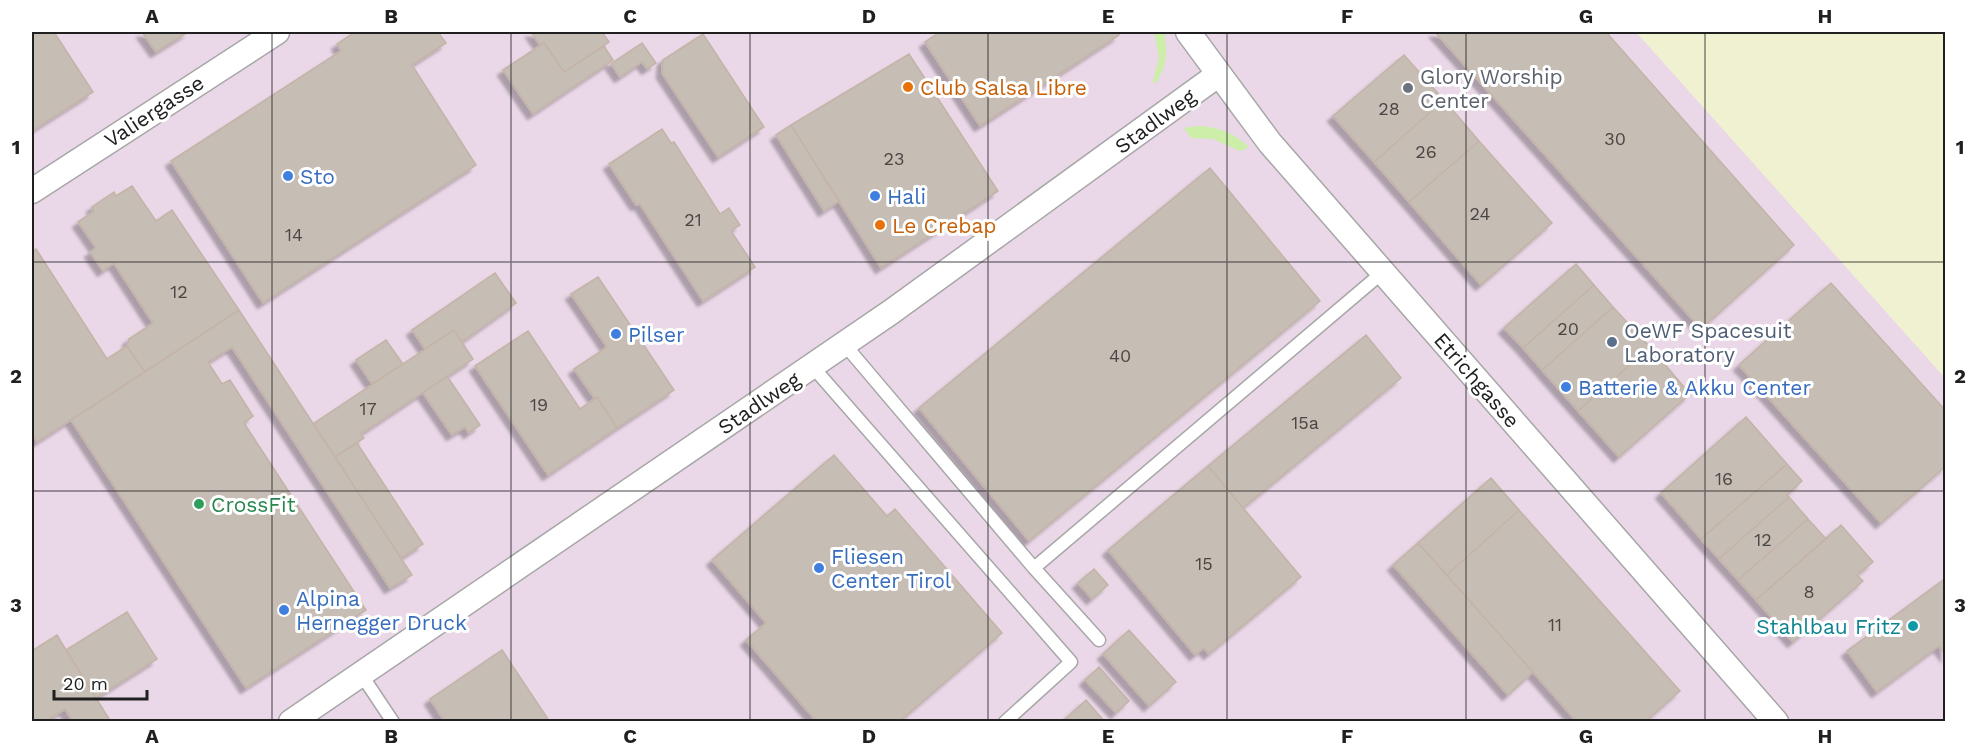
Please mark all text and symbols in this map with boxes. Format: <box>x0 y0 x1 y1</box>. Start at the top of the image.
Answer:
text: A <box>145 4 159 28</box>
text: B <box>384 4 398 28</box>
text: C <box>623 4 637 28</box>
text: D <box>862 4 876 28</box>
text: E <box>1102 4 1114 28</box>
text: F <box>1341 4 1353 28</box>
text: G <box>1579 4 1593 28</box>
text: H <box>1818 4 1832 28</box>
place label: Glory Worship Center <box>1420 64 1563 113</box>
street label: Valiergasse <box>100 70 208 152</box>
place label: Club Salsa Libre <box>920 75 1087 100</box>
marker: Club Salsa Libre <box>901 80 915 94</box>
marker: Glory Worship Center <box>1401 81 1415 95</box>
street label: Stadlweg <box>1110 83 1201 159</box>
house number: 28 <box>1378 98 1400 119</box>
house number: 30 <box>1604 128 1626 149</box>
text: 1 <box>12 135 20 159</box>
text: 1 <box>1956 135 1964 159</box>
house number: 26 <box>1415 141 1437 162</box>
house number: 23 <box>884 148 905 169</box>
place label: Sto <box>300 164 335 189</box>
marker: Sto <box>281 169 295 183</box>
place label: Hali <box>887 184 926 209</box>
marker: Hali <box>868 189 882 203</box>
house number: 24 <box>1470 203 1490 224</box>
house number: 21 <box>684 209 702 230</box>
place label: Le Crebap <box>892 213 997 238</box>
marker: Le Crebap <box>873 218 887 232</box>
house number: 14 <box>285 224 303 245</box>
house number: 12 <box>170 281 188 302</box>
house number: 20 <box>1557 318 1579 339</box>
place label: OeWF Spacesuit Laboratory <box>1624 318 1792 367</box>
place label: Pilser <box>628 322 685 347</box>
marker: Pilser <box>609 327 623 341</box>
street label: Etrichgasse <box>1429 327 1525 433</box>
marker: OeWF Spacesuit Laboratory <box>1605 335 1619 349</box>
house number: 40 <box>1109 345 1131 366</box>
text: 2 <box>10 364 22 388</box>
text: 2 <box>1954 364 1966 388</box>
street label: Stadlweg <box>713 366 806 440</box>
place label: Batterie & Akku Center <box>1578 375 1811 400</box>
marker: Batterie & Akku Center <box>1559 380 1573 394</box>
house number: 19 <box>530 394 548 415</box>
house number: 17 <box>359 398 377 419</box>
house number: 15a <box>1291 412 1319 433</box>
house number: 16 <box>1715 468 1733 489</box>
place label: CrossFit <box>211 492 296 517</box>
marker: CrossFit <box>192 497 206 511</box>
house number: 12 <box>1754 529 1772 550</box>
place label: Fliesen Center Tirol <box>831 544 952 593</box>
house number: 15 <box>1195 553 1213 574</box>
marker: Fliesen Center Tirol <box>812 561 826 575</box>
house number: 8 <box>1803 581 1815 602</box>
place label: Alpina Hernegger Druck <box>296 586 467 635</box>
text: 3 <box>10 593 22 617</box>
text: 3 <box>1954 593 1966 617</box>
marker: Alpina Hernegger Druck <box>277 603 291 617</box>
house number: 11 <box>1548 614 1562 635</box>
place label: Stahlbau Fritz <box>1756 614 1901 639</box>
marker: Stahlbau Fritz <box>1906 619 1920 633</box>
scale bar <box>54 663 147 701</box>
text: 20 m <box>63 673 108 694</box>
text: A <box>145 724 159 748</box>
text: B <box>384 724 398 748</box>
text: C <box>623 724 637 748</box>
text: D <box>862 724 876 748</box>
text: E <box>1102 724 1114 748</box>
text: F <box>1341 724 1353 748</box>
text: G <box>1579 724 1593 748</box>
text: H <box>1818 724 1832 748</box>

